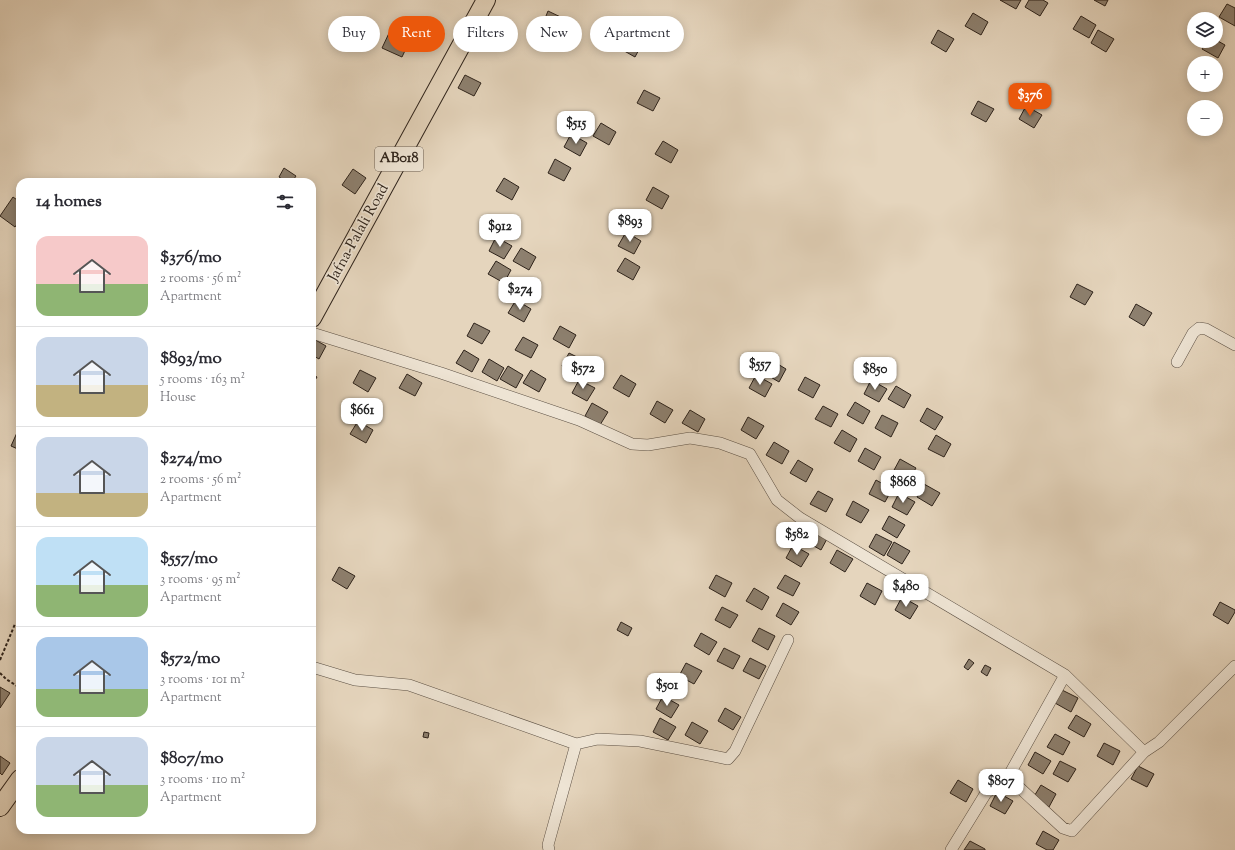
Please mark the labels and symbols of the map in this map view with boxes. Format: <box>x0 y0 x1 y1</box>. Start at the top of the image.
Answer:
pin: $376 <box>1006 83 1054 117</box>
pin: $515 <box>552 111 600 145</box>
road number: AB018 <box>375 147 423 171</box>
street label: Jafna-Palali Road <box>323 180 395 287</box>
pin: $893 <box>606 209 654 243</box>
pin: $912 <box>476 214 524 248</box>
pin: $274 <box>496 277 544 311</box>
pin: $557 <box>736 352 784 386</box>
pin: $572 <box>559 356 607 390</box>
pin: $850 <box>851 357 899 391</box>
pin: $661 <box>338 398 386 432</box>
pin: $868 <box>879 470 927 504</box>
pin: $582 <box>773 522 821 556</box>
pin: $480 <box>882 574 930 608</box>
pin: $501 <box>643 673 691 707</box>
pin: $807 <box>977 769 1025 803</box>

